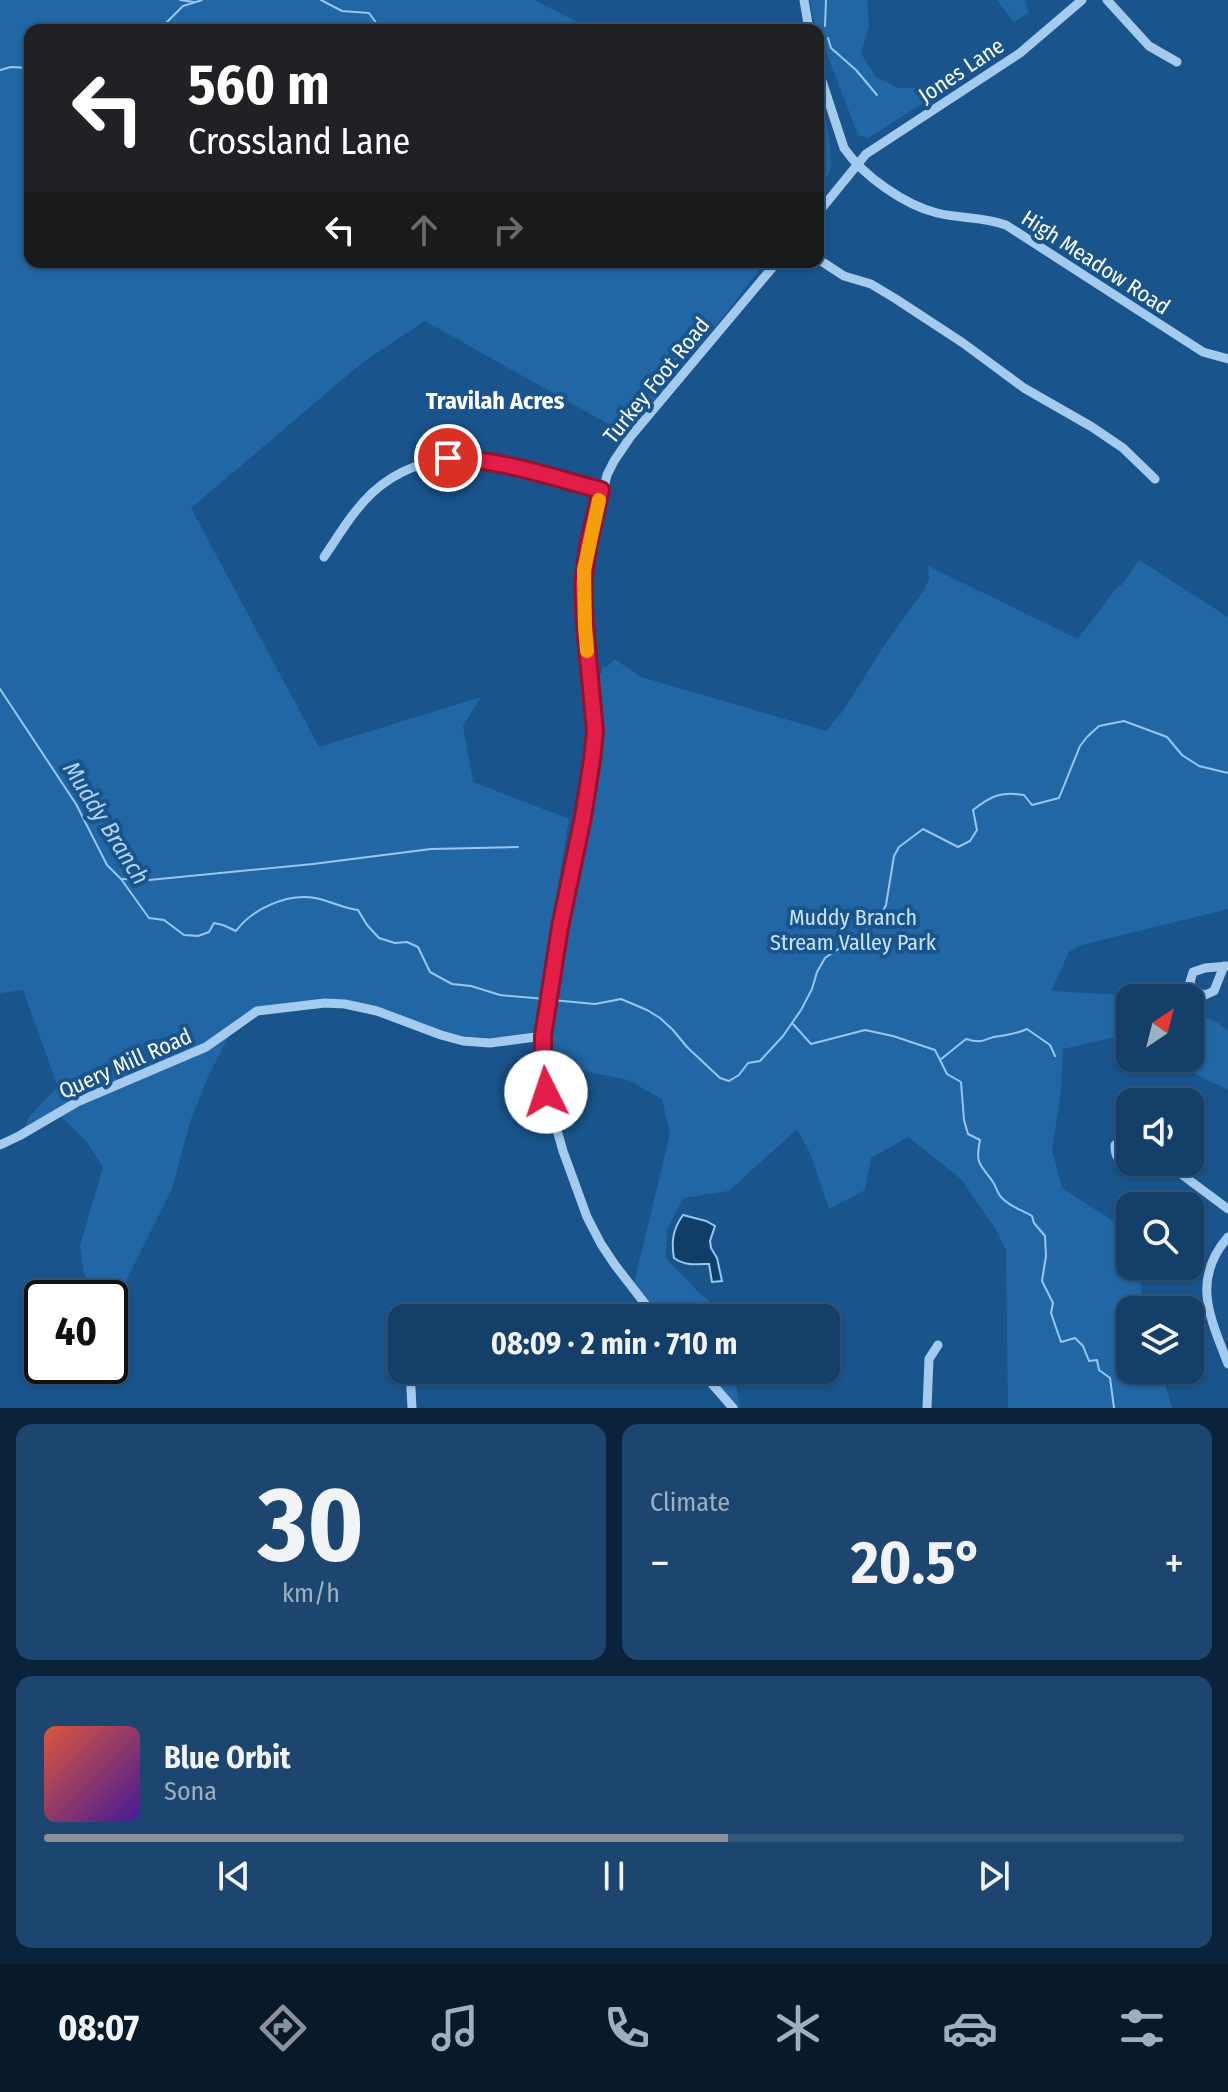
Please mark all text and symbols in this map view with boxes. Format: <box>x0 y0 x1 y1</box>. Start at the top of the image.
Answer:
street label: Jones Lane <box>913 32 1009 109</box>
text: 560 m <box>188 52 330 119</box>
icon: left <box>56 56 160 160</box>
text: Crossland Lane <box>188 120 410 164</box>
street label: High Meadow Road <box>1016 204 1175 320</box>
icon: left <box>318 208 362 252</box>
icon: ahead <box>402 208 446 252</box>
icon: right <box>486 208 530 252</box>
street label: Turkey Foot Road <box>597 312 715 449</box>
district label: Travilah Acres <box>426 387 565 415</box>
pin <box>414 424 482 492</box>
icon: arrive <box>426 436 470 480</box>
water label: Muddy Branch <box>57 756 155 890</box>
park label: Muddy Branch Stream Valley Park <box>770 904 937 956</box>
north arrow <box>1116 984 1204 1072</box>
map controls <box>1116 984 1204 1384</box>
street label: Query Mill Road <box>55 1022 196 1105</box>
position arrow <box>504 1050 588 1134</box>
button: sound <box>1116 1088 1204 1176</box>
button: search <box>1116 1192 1204 1280</box>
speed limit sign: 40 <box>24 1280 128 1384</box>
button: layers <box>1116 1296 1204 1384</box>
text: 08:09 · 2 min · 710 m <box>491 1326 737 1362</box>
text: 30 <box>258 1463 364 1588</box>
text: Climate <box>650 1487 730 1518</box>
text: 20.5° <box>851 1527 983 1599</box>
text: − <box>650 1537 670 1590</box>
text: + <box>1164 1537 1184 1590</box>
text: km/h <box>282 1578 340 1609</box>
text: Blue Orbit <box>164 1740 290 1776</box>
text: Sona <box>164 1776 217 1807</box>
icon: previous <box>212 1854 256 1898</box>
icon: pause <box>592 1854 636 1898</box>
icon: next <box>972 1854 1016 1898</box>
icon: directions <box>255 2000 311 2056</box>
icon: music <box>427 2000 483 2056</box>
icon: phone <box>599 2000 655 2056</box>
icon: climate <box>770 2000 826 2056</box>
icon: car <box>942 2000 998 2056</box>
icon: filters <box>1114 2000 1170 2056</box>
text: 08:07 <box>58 2006 139 2050</box>

